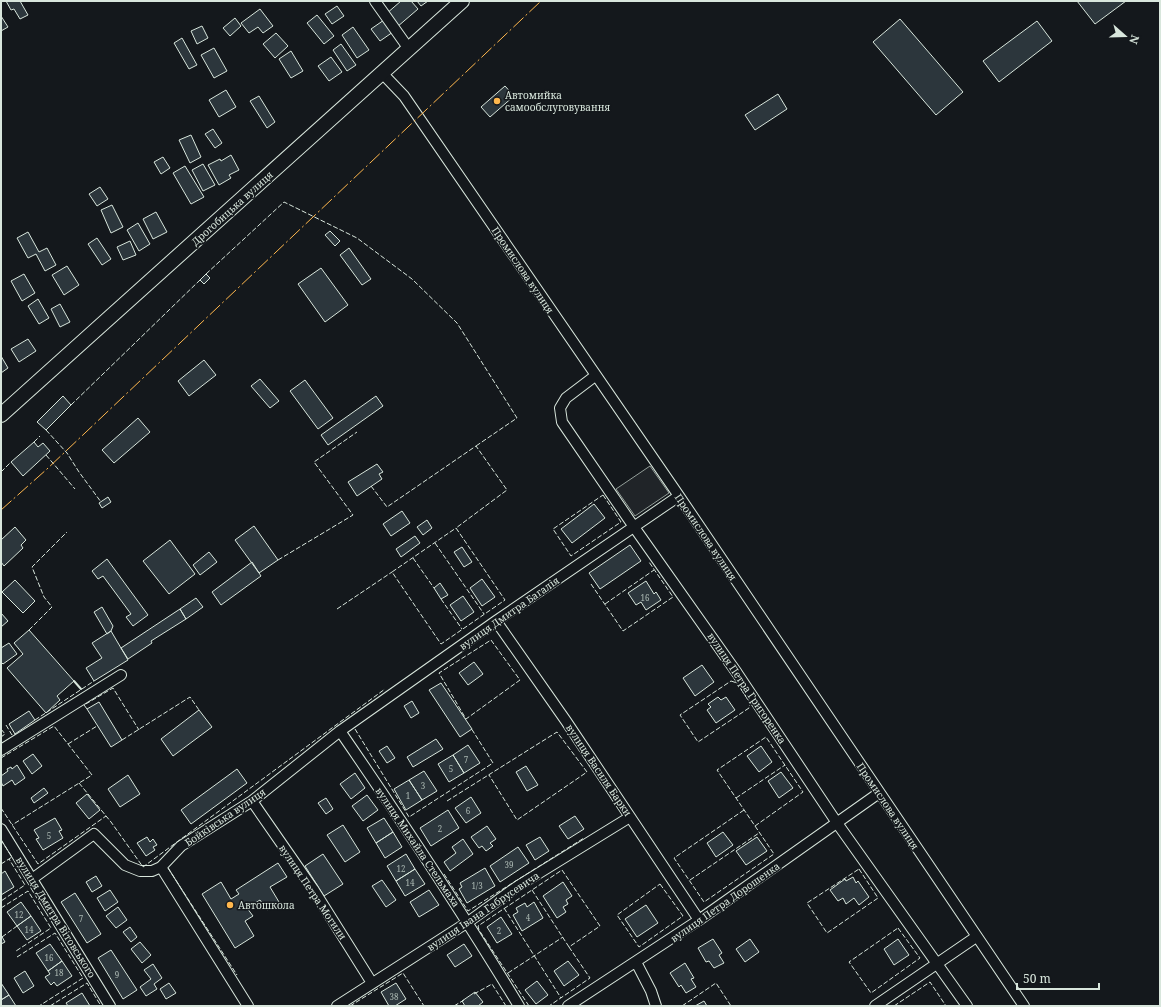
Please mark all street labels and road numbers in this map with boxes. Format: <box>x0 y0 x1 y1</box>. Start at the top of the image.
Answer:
street label: Дрогобицька вулиця <box>188 167 276 248</box>
street label: Промислова вулиця <box>489 224 558 316</box>
street label: Промислова вулиця <box>672 491 741 583</box>
street label: вулиця Дмитра Багалія <box>456 573 562 653</box>
street label: вулиця Петра Григоренка <box>704 630 790 747</box>
street label: вулиця Василя Барки <box>563 721 635 819</box>
street label: Промислова вулиця <box>854 760 923 852</box>
street label: вулиця Михайла Стельмаха <box>373 784 464 910</box>
street label: Бойківська вулиця <box>182 785 268 849</box>
street label: вулиця Петра Могили <box>276 842 350 943</box>
street label: вулиця Дмитра Вітовського <box>13 854 99 980</box>
street label: вулиця Петра Дорошенка <box>667 859 783 945</box>
street label: вулиця Івана Габрусевича <box>424 868 542 954</box>

